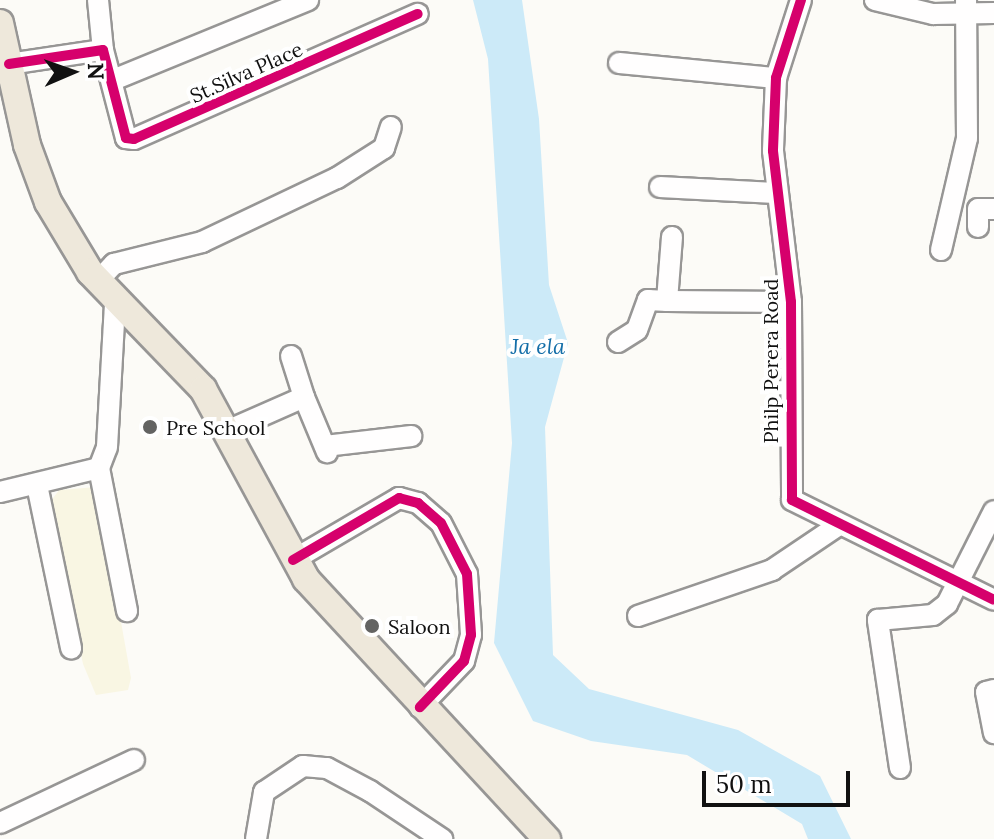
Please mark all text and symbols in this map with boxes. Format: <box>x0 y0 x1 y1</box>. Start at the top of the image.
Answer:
north arrow <box>32 32 112 112</box>
street label: St.Silva Place <box>186 36 306 108</box>
text: N <box>82 62 110 80</box>
street label: Philp Perera Road <box>758 279 782 443</box>
water label: Ja ela <box>511 334 565 360</box>
place label: Pre School <box>166 415 266 439</box>
marker: Pre School <box>141 418 159 436</box>
place label: Saloon <box>388 614 451 638</box>
marker: Saloon <box>363 617 381 635</box>
scale bar <box>706 755 854 805</box>
text: 50 m <box>716 769 772 800</box>

